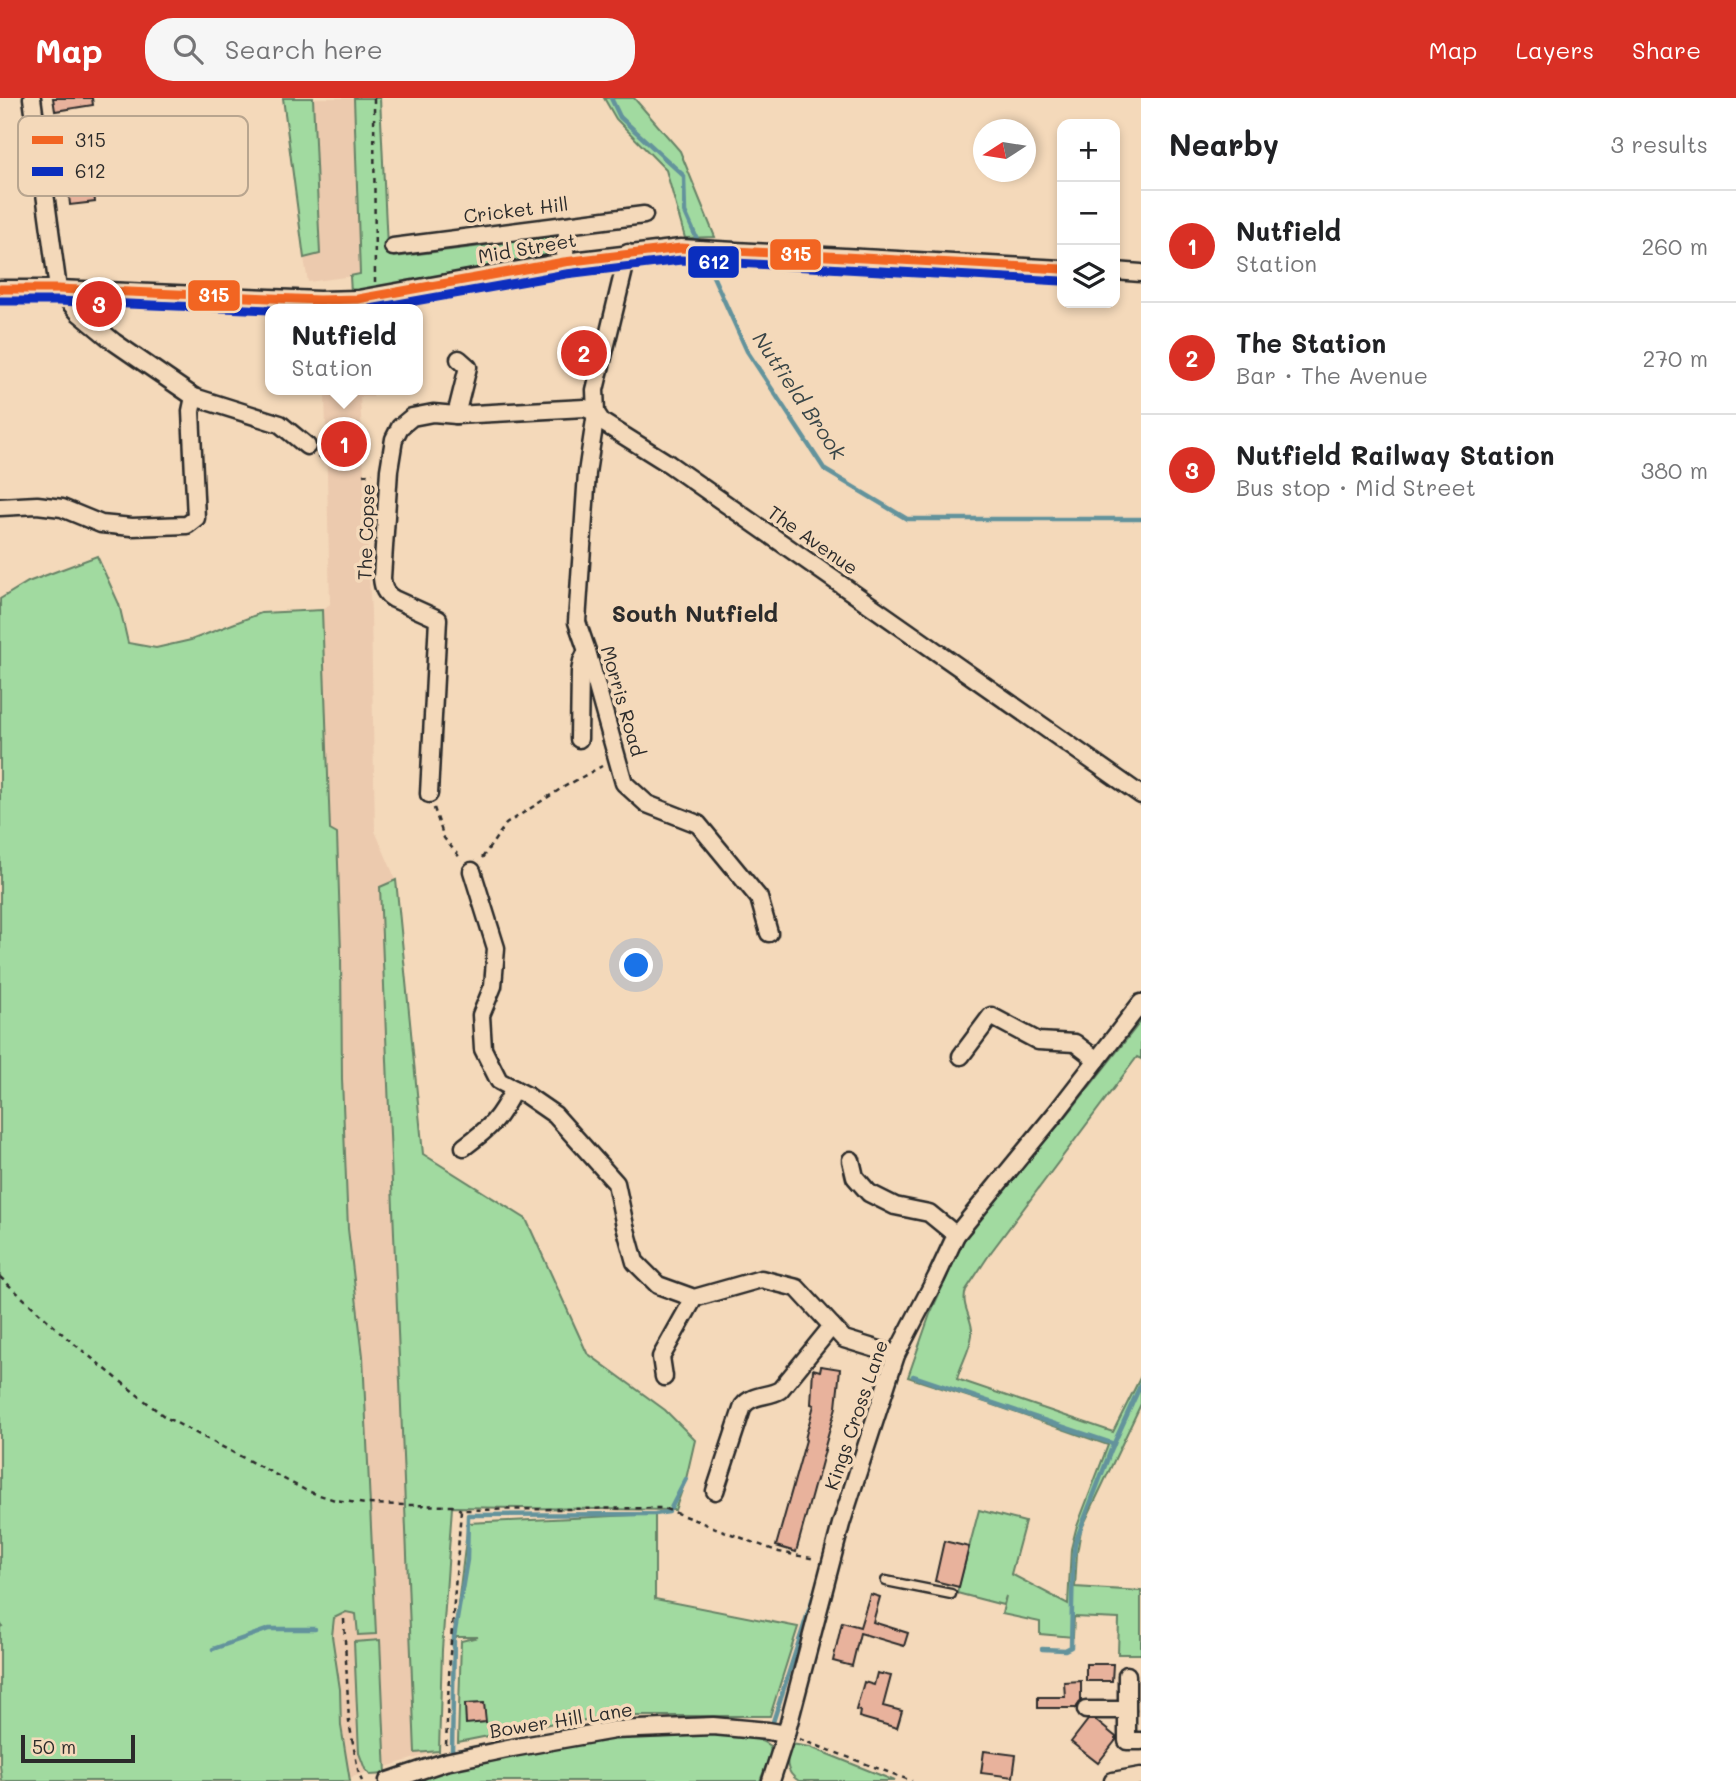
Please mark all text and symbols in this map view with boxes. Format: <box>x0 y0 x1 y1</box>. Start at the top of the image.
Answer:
search box <box>145 18 635 81</box>
text: Map <box>35 28 103 71</box>
icon: search <box>169 30 207 68</box>
text: Search here <box>225 32 383 66</box>
text: Map <box>1429 34 1477 65</box>
text: Layers <box>1515 34 1594 65</box>
text: Share <box>1632 34 1701 65</box>
legend <box>18 116 248 196</box>
north arrow <box>973 119 1036 182</box>
map controls <box>1057 119 1120 308</box>
button: + <box>1057 119 1120 182</box>
text: Nearby <box>1169 124 1279 164</box>
text: 315 <box>75 127 106 152</box>
text: 3 results <box>1611 129 1708 159</box>
text: 612 <box>75 158 106 183</box>
button: − <box>1057 182 1120 245</box>
street label: Cricket Hill <box>462 191 570 228</box>
text: Nutfield <box>1236 214 1341 248</box>
street label: Mid Street <box>476 227 578 268</box>
text: 1 <box>1187 231 1197 261</box>
text: 260 m <box>1641 231 1708 261</box>
line badge: 315 <box>769 238 822 271</box>
text: 315 <box>781 241 811 266</box>
line badge: 612 <box>687 245 740 279</box>
button: layers <box>1057 245 1120 308</box>
text: Station <box>1236 248 1317 278</box>
text: 612 <box>699 249 729 274</box>
pin: 3 <box>76 278 122 330</box>
line badge: 315 <box>187 279 241 312</box>
text: 315 <box>199 282 229 307</box>
popup <box>265 304 423 395</box>
text: Nutfield <box>291 318 397 352</box>
water label: Nutfield Brook <box>747 326 854 465</box>
text: The Station <box>1236 326 1386 360</box>
pin: 2 <box>561 327 607 379</box>
text: 2 <box>1186 343 1198 373</box>
text: 270 m <box>1643 343 1708 373</box>
text: Station <box>291 352 372 382</box>
text: Bar · The Avenue <box>1236 360 1428 390</box>
pin: 1 <box>321 418 367 470</box>
text: Nutfield Railway Station <box>1236 438 1554 472</box>
text: 3 <box>1185 455 1199 485</box>
text: 380 m <box>1641 455 1708 485</box>
text: Bus stop · Mid Street <box>1236 472 1476 502</box>
street label: The Copse <box>351 483 380 581</box>
street label: The Avenue <box>763 499 863 580</box>
district label: South Nutfield <box>612 598 778 628</box>
street label: Morris Road <box>596 643 651 759</box>
your location <box>619 948 653 982</box>
street label: Kings Cross Lane <box>818 1336 893 1493</box>
street label: Bower Hill Lane <box>488 1696 634 1743</box>
scale bar <box>21 1732 135 1764</box>
text: 50 m <box>32 1734 76 1759</box>

